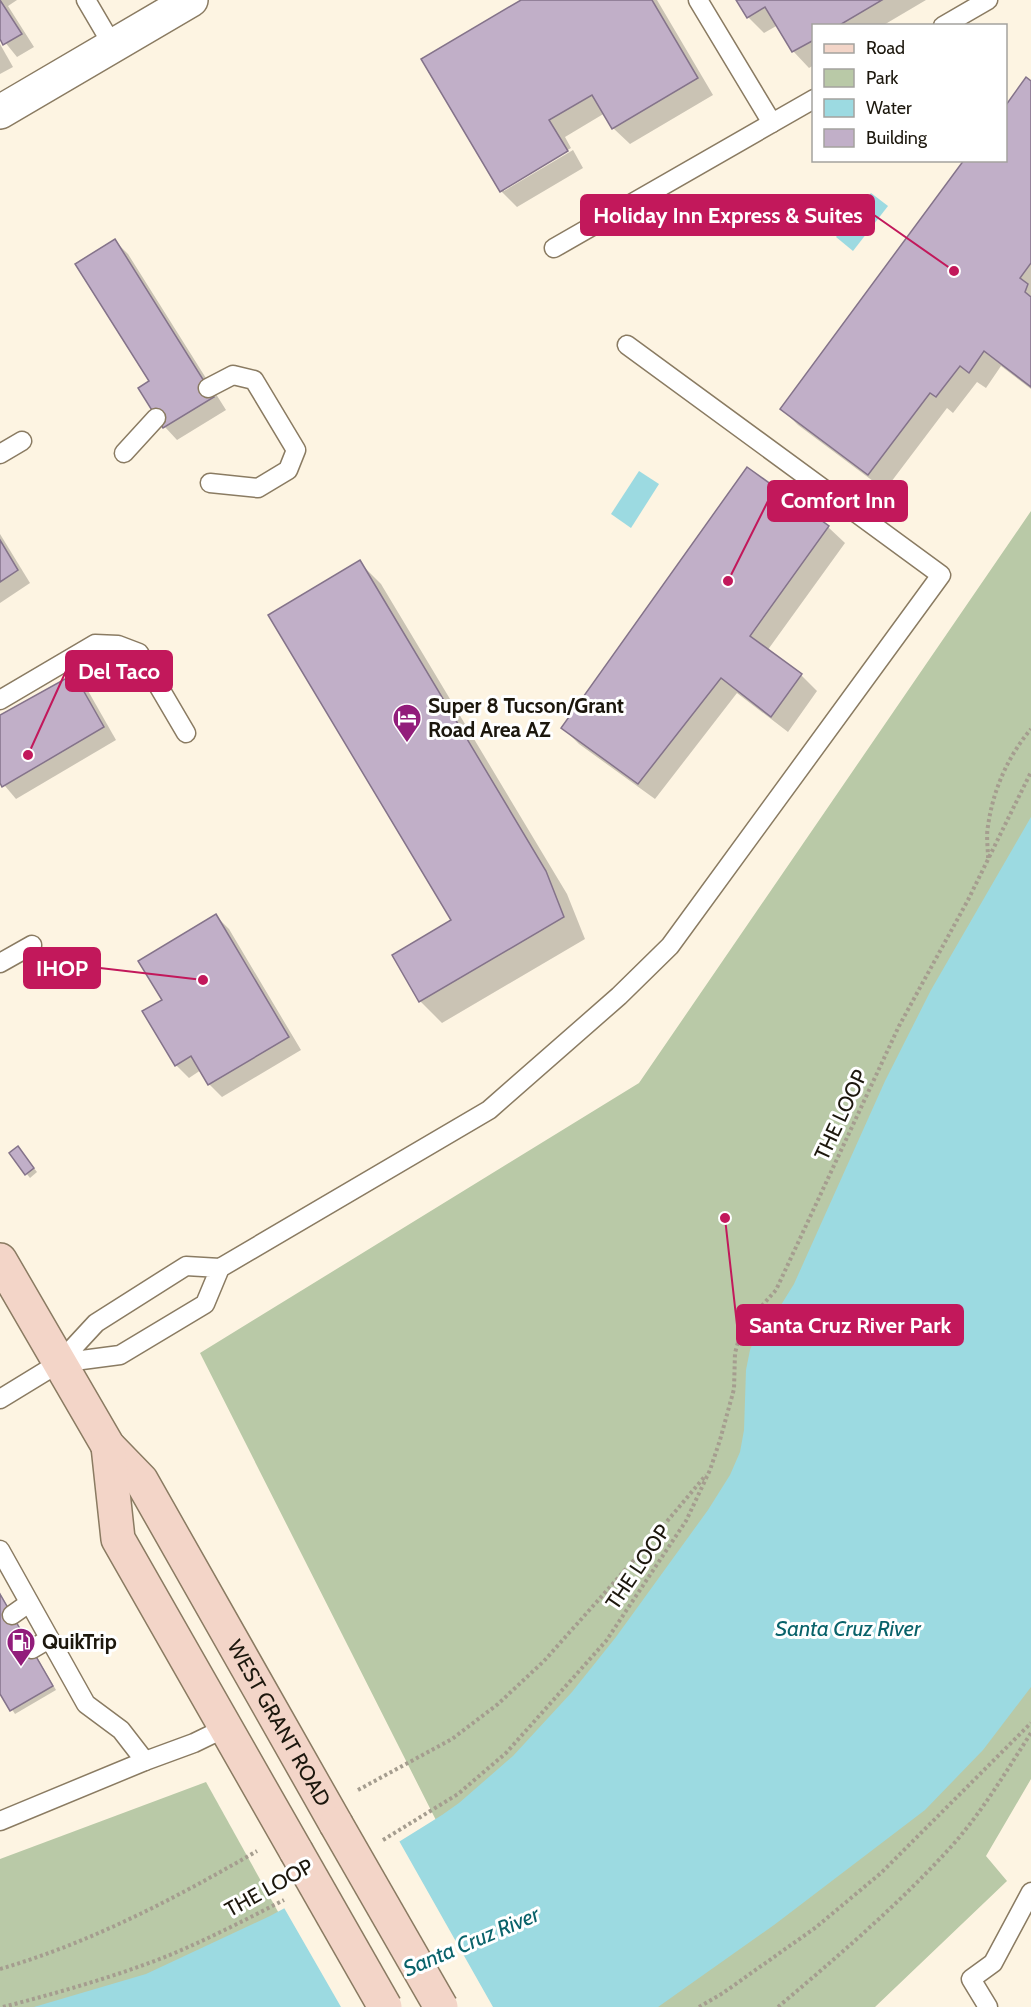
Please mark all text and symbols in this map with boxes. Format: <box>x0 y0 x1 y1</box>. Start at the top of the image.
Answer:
legend <box>812 24 1007 162</box>
text: Road <box>866 37 905 59</box>
text: Park <box>866 67 899 89</box>
text: Water <box>866 97 912 119</box>
text: Building <box>866 127 928 149</box>
callout: Holiday Inn Express & Suites <box>581 195 874 235</box>
text: Holiday Inn Express & Suites <box>593 202 863 229</box>
callout: Comfort Inn <box>768 481 907 521</box>
text: Comfort Inn <box>781 487 895 514</box>
callout: Del Taco <box>66 651 172 691</box>
text: Del Taco <box>78 658 160 685</box>
place label: Super 8 Tucson/Grant Road Area AZ <box>428 693 624 742</box>
hotel icon: Super 8 Tucson/Grant Road Area AZ <box>391 702 423 744</box>
callout: IHOP <box>24 948 100 988</box>
text: IHOP <box>36 955 88 982</box>
street label: THE LOOP <box>809 1066 872 1164</box>
callout: Santa Cruz River Park <box>737 1305 963 1345</box>
text: Santa Cruz River Park <box>749 1312 951 1339</box>
street label: THE LOOP <box>600 1520 675 1614</box>
water label: Santa Cruz River <box>775 1615 922 1642</box>
fuel station icon: QuikTrip <box>5 1626 37 1668</box>
place label: QuikTrip <box>42 1629 117 1654</box>
street label: WEST GRANT ROAD <box>222 1635 336 1810</box>
street label: THE LOOP <box>220 1853 317 1922</box>
water label: Santa Cruz River <box>399 1900 544 1982</box>

